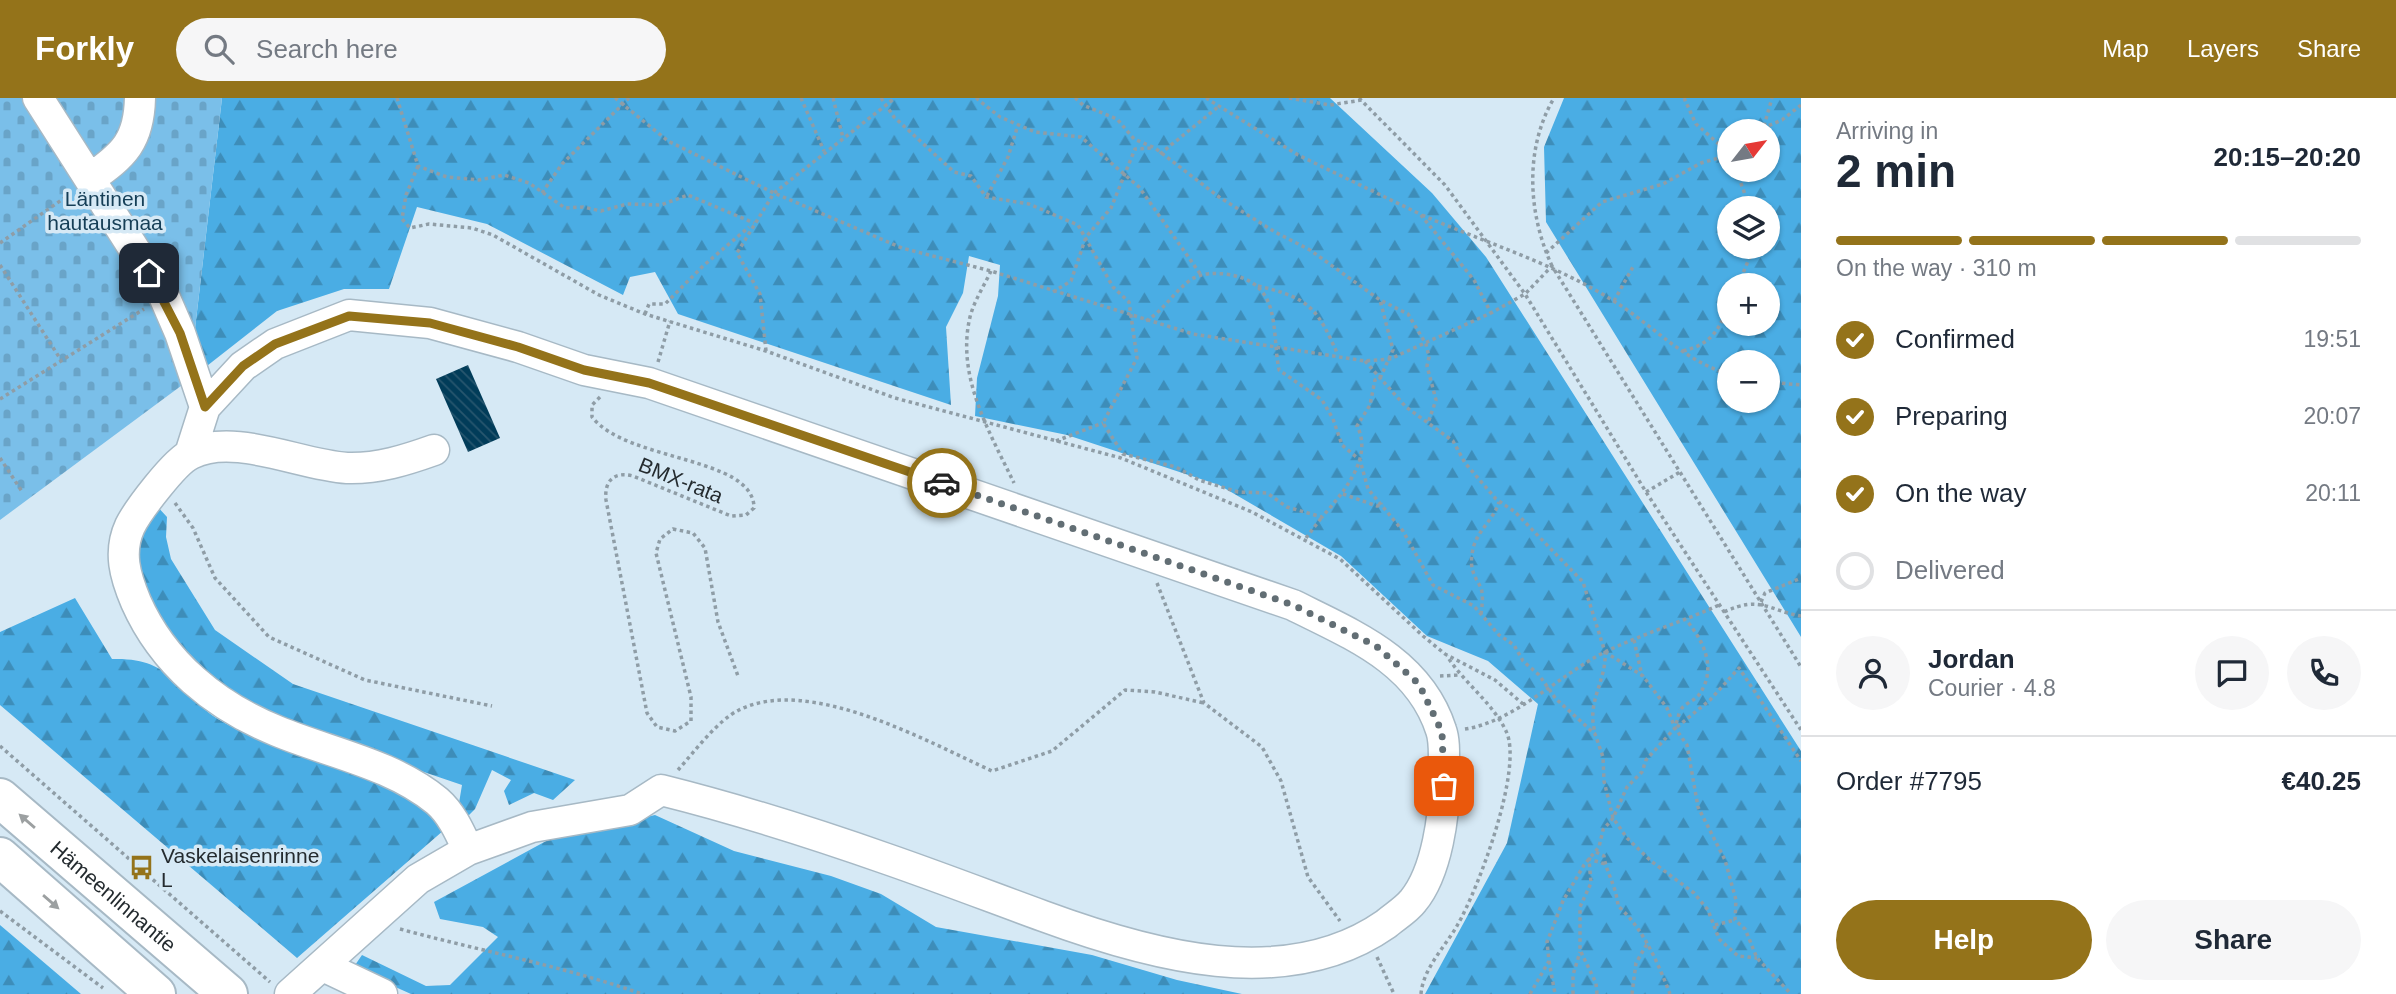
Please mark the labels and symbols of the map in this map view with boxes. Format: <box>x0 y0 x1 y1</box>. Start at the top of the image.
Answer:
north arrow <box>1717 119 1780 182</box>
park label: Läntinen hautausmaa <box>47 187 163 234</box>
pin <box>119 243 179 303</box>
courier <box>907 448 977 518</box>
street label: BMX-rata <box>636 453 727 507</box>
pin <box>1414 756 1474 816</box>
one-way arrow <box>19 814 36 829</box>
street label: Hämeenlinnantie <box>46 836 181 956</box>
place label: Vaskelaisenrinne L <box>161 844 319 891</box>
bus stop icon: Vaskelaisenrinne L <box>127 853 155 881</box>
one-way arrow <box>43 894 60 909</box>

